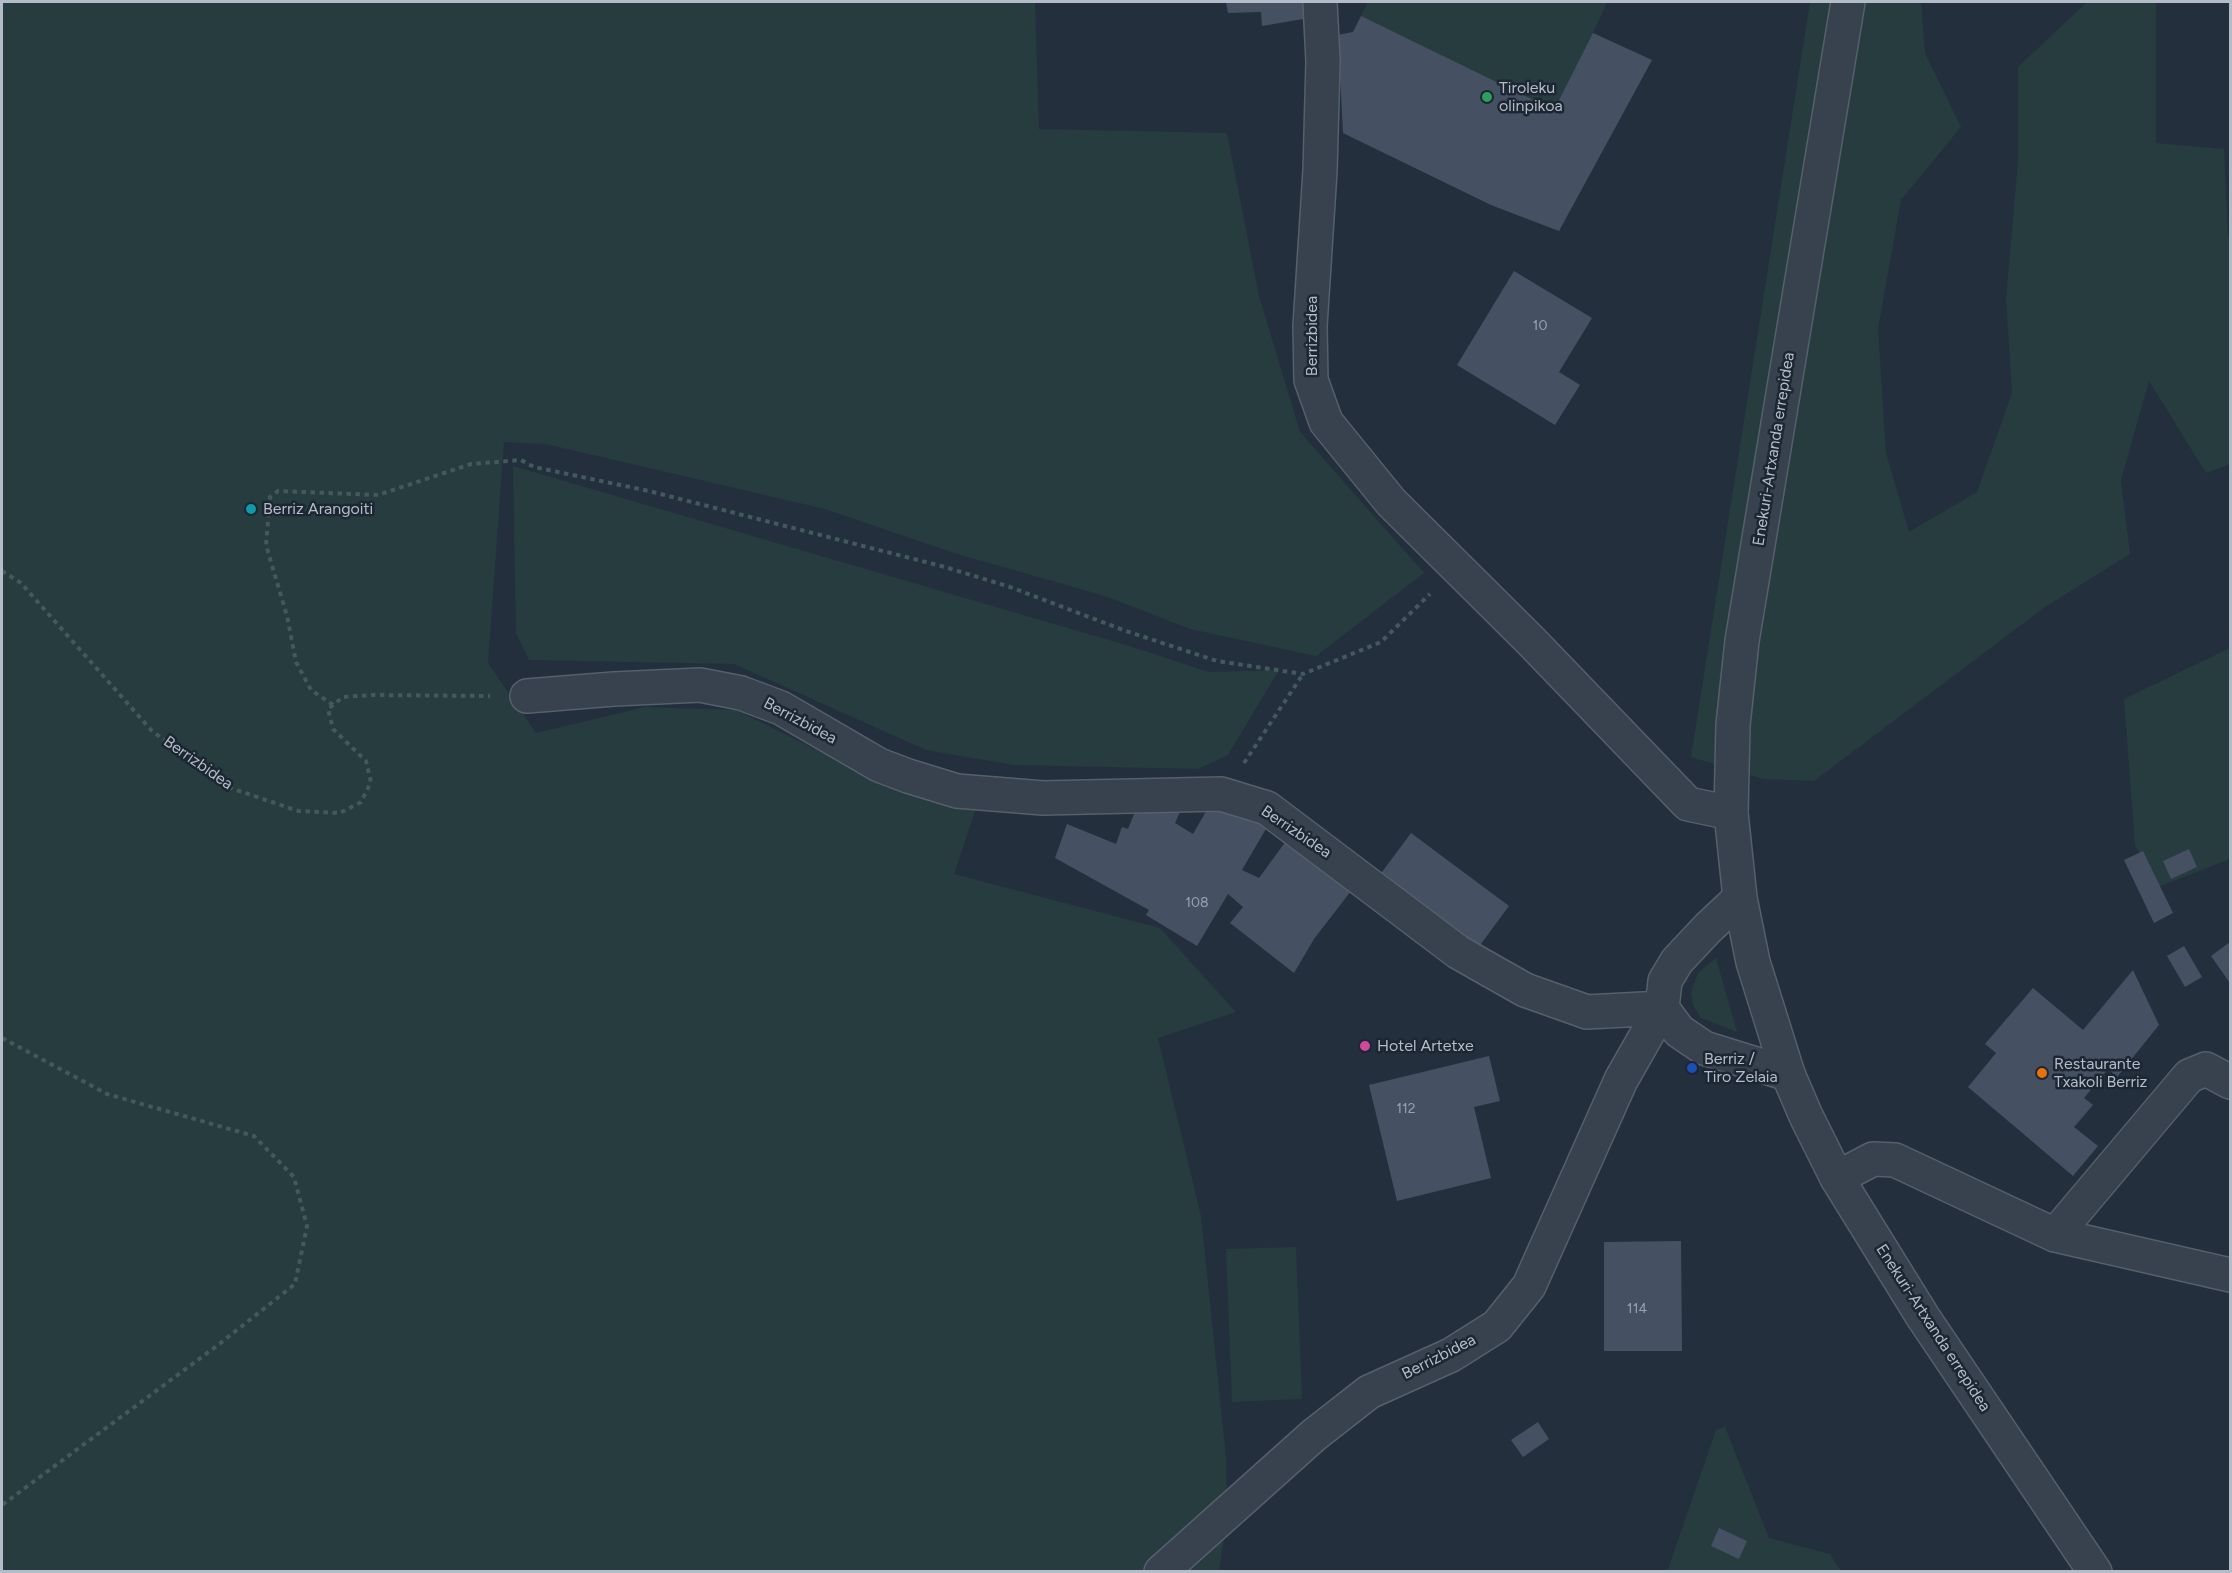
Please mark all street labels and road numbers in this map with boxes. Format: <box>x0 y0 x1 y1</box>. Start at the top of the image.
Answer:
street label: Berrizbidea <box>1302 296 1322 376</box>
street label: Enekuri-Artxanda errepidea <box>1749 351 1799 547</box>
street label: Berrizbidea <box>760 694 840 748</box>
street label: Berrizbidea <box>160 732 236 794</box>
street label: Berrizbidea <box>1257 802 1335 862</box>
street label: Enekuri-Artxanda errepidea <box>1872 1241 1994 1415</box>
street label: Berrizbidea <box>1399 1330 1479 1384</box>

